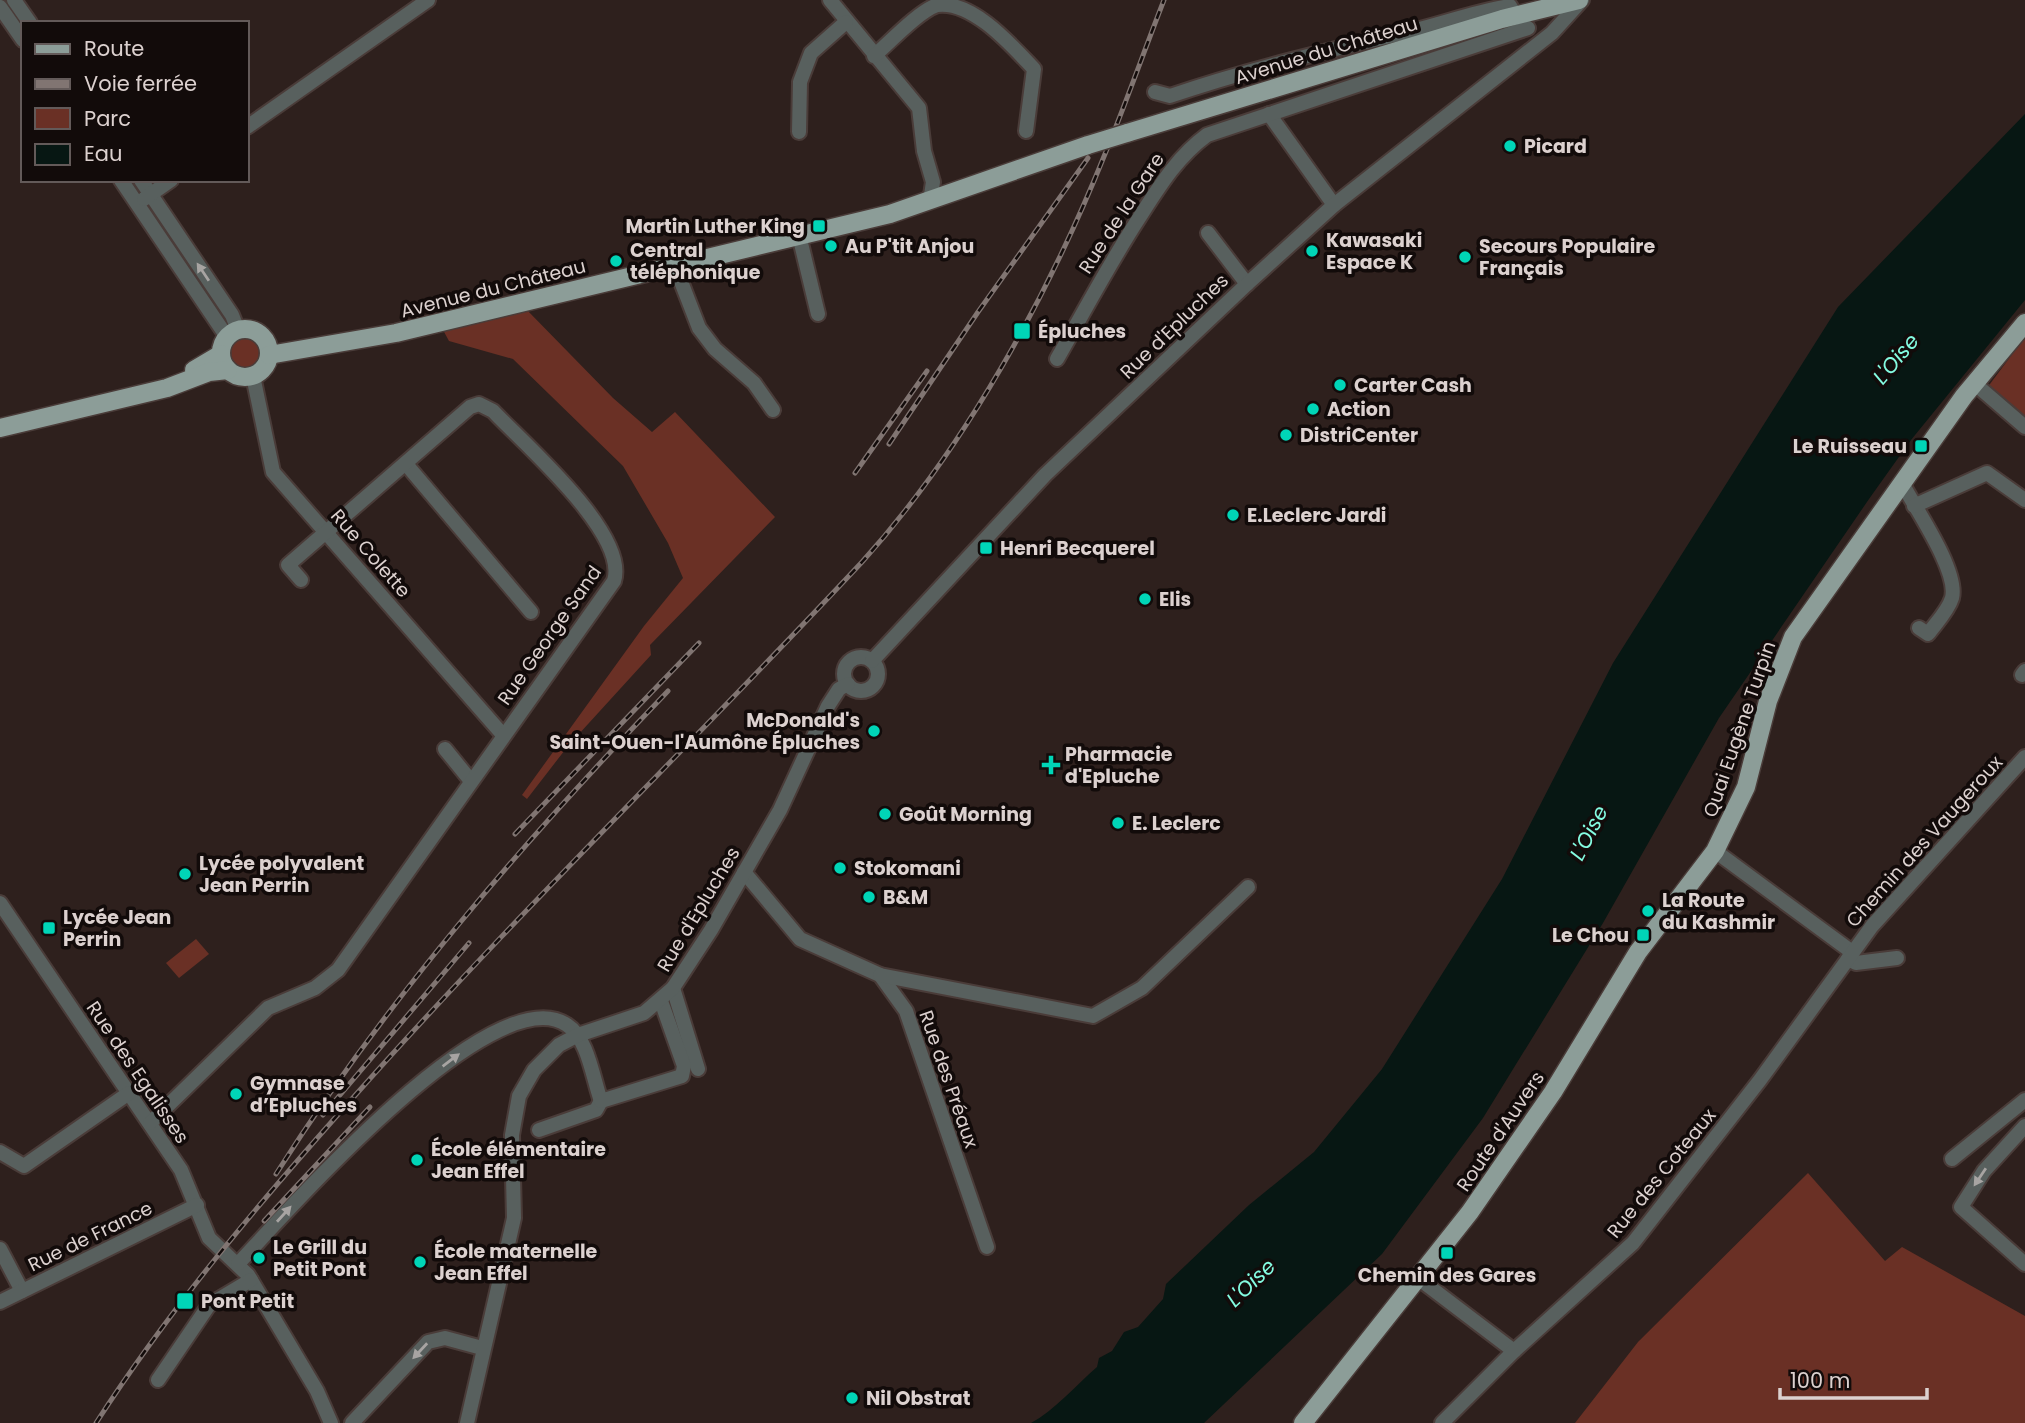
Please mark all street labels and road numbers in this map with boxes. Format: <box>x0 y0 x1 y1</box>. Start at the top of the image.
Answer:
street label: Avenue du Château <box>1231 10 1421 91</box>
street label: Rue de la Gare <box>1072 147 1171 279</box>
street label: Avenue du Château <box>398 252 589 325</box>
street label: Rue d'Epluches <box>1114 268 1235 385</box>
street label: Rue Colette <box>325 503 417 603</box>
street label: Rue George Sand <box>491 560 608 711</box>
street label: Quai Eugène Turpin <box>1697 638 1782 821</box>
street label: Chemin des Vaugeroux <box>1840 750 2009 933</box>
street label: Rue d'Epluches <box>650 842 746 977</box>
street label: Rue des Egalisses <box>80 996 195 1149</box>
street label: Rue des Préaux <box>912 1007 985 1152</box>
street label: Route d'Auvers <box>1450 1066 1551 1197</box>
street label: Rue des Coteaux <box>1601 1103 1722 1244</box>
street label: Rue de France <box>24 1195 157 1278</box>

